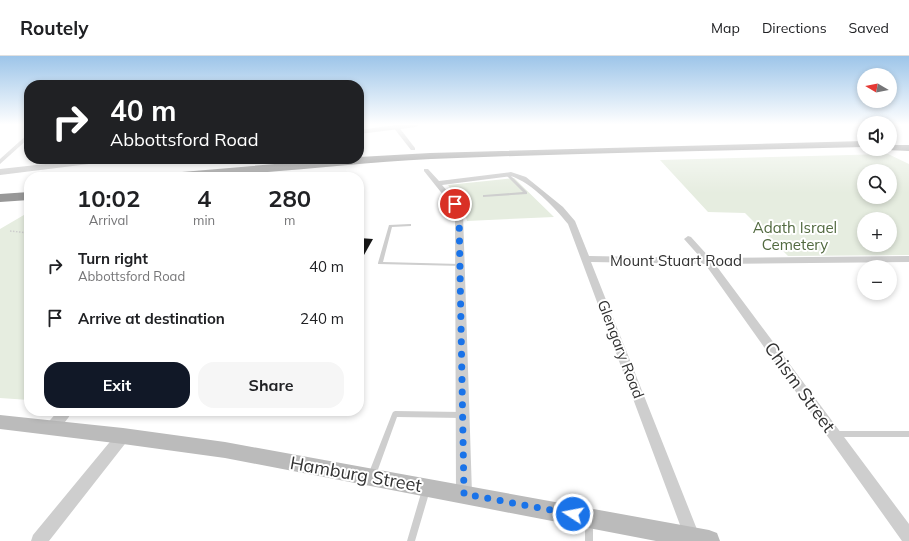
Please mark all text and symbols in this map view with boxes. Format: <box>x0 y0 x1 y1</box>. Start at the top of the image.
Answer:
text: Routely <box>20 16 88 40</box>
text: Map <box>711 19 740 37</box>
text: Directions <box>762 19 827 37</box>
text: Saved <box>849 19 889 37</box>
north arrow <box>857 68 897 108</box>
map controls <box>857 68 897 300</box>
text: 40 m <box>110 93 176 128</box>
icon: right <box>44 96 96 148</box>
button: sound <box>857 116 897 156</box>
text: Abbottsford Road <box>110 128 258 151</box>
button: search <box>857 164 897 204</box>
text: 10:02 <box>77 183 140 213</box>
text: 4 <box>197 183 211 213</box>
text: 280 <box>268 183 311 213</box>
pin <box>438 187 472 221</box>
icon: arrive <box>444 193 466 215</box>
text: Arrival <box>89 212 128 228</box>
text: min <box>193 212 215 228</box>
text: m <box>284 212 295 228</box>
button: + <box>857 212 897 252</box>
park label: Adath Israel Cemetery <box>753 218 837 254</box>
text: Turn right <box>78 249 148 268</box>
street label: Mount Stuart Road <box>610 251 742 270</box>
icon: right <box>44 255 66 277</box>
text: 40 m <box>309 257 344 276</box>
button: − <box>857 260 897 300</box>
text: Abbottsford Road <box>78 268 185 284</box>
street label: Glengary Road <box>593 297 649 401</box>
icon: arrive <box>44 307 66 329</box>
text: Arrive at destination <box>78 309 225 328</box>
text: 240 m <box>300 309 344 328</box>
street label: Chism Street <box>759 337 841 437</box>
button: Exit <box>44 362 190 408</box>
button: Share <box>198 362 344 408</box>
street label: Hamburg Street <box>288 451 424 497</box>
position arrow <box>552 493 594 535</box>

